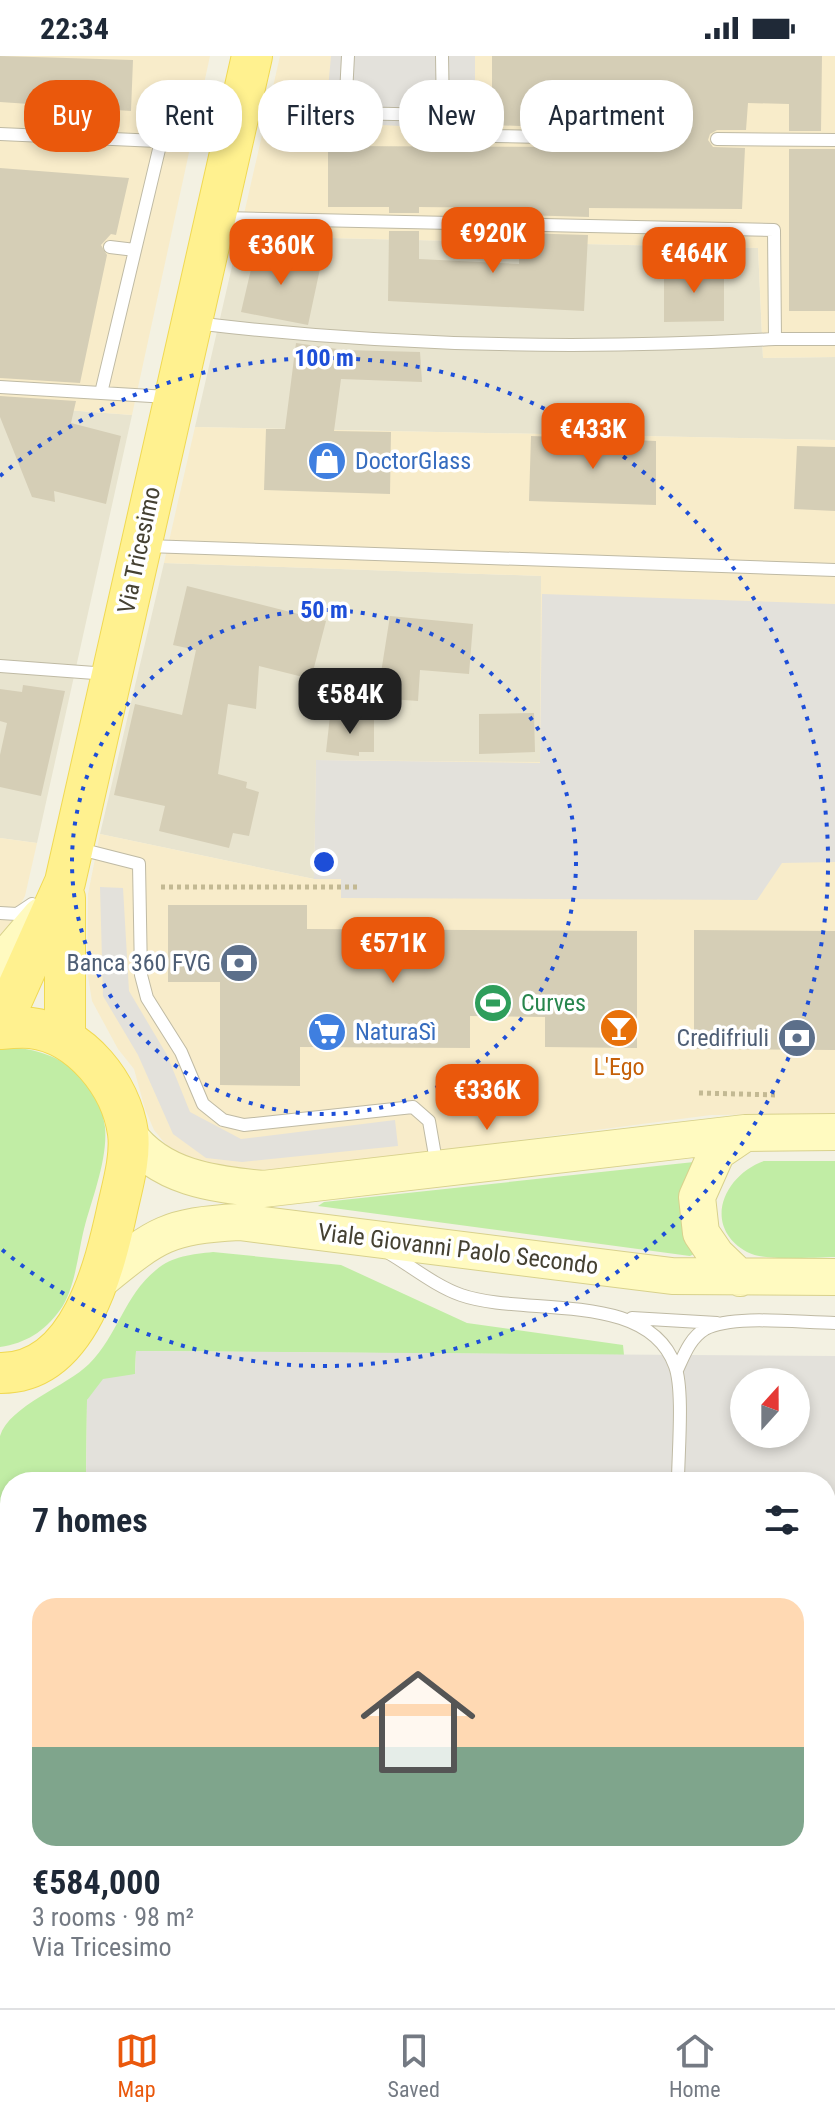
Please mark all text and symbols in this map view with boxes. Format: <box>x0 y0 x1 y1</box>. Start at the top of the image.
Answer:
text: 22:34 <box>40 11 109 46</box>
chip: Buy <box>24 80 120 152</box>
chip: Rent <box>136 80 242 152</box>
chip: Filters <box>258 80 383 152</box>
chip: New <box>399 80 504 152</box>
chip: Apartment <box>520 80 693 152</box>
pin: €920K <box>437 207 549 275</box>
text: €920K <box>460 218 526 248</box>
pin: €360K <box>225 219 337 287</box>
pin: €464K <box>638 227 750 295</box>
text: €360K <box>248 230 314 260</box>
text: €464K <box>661 238 727 268</box>
text: 100 m <box>294 344 354 372</box>
pin: €433K <box>537 403 649 471</box>
text: €433K <box>560 414 626 444</box>
shop icon: DoctorGlass <box>306 440 348 482</box>
place label: DoctorGlass <box>355 447 471 475</box>
street label: Via Tricesimo <box>112 484 166 616</box>
text: 50 m <box>300 596 348 624</box>
pin: €584K <box>294 668 406 736</box>
text: €584K <box>317 679 383 709</box>
centre of rings <box>310 848 338 876</box>
pin: €571K <box>337 917 449 985</box>
text: €571K <box>360 928 426 958</box>
bank icon: Banca 360 FVG <box>218 942 260 984</box>
place label: Banca 360 FVG <box>67 949 211 977</box>
sports icon: Curves <box>472 982 514 1024</box>
place label: Curves <box>521 989 586 1017</box>
bar icon: L'Ego <box>598 1007 640 1049</box>
supermarket icon: NaturaSì <box>306 1011 348 1053</box>
bank icon: Credifriuli <box>776 1017 818 1059</box>
place label: NaturaSì <box>355 1018 437 1046</box>
place label: Credifriuli <box>677 1024 769 1052</box>
place label: L'Ego <box>593 1053 645 1081</box>
pin: €336K <box>431 1064 543 1132</box>
text: €336K <box>454 1075 520 1105</box>
street label: Viale Giovanni Paolo Secondo <box>316 1218 600 1280</box>
north arrow <box>730 1368 810 1448</box>
map controls <box>730 1368 810 1448</box>
icon: filters <box>760 1498 804 1542</box>
text: 7 homes <box>32 1500 148 1540</box>
icon: home <box>346 1650 490 1794</box>
text: €584,000 <box>32 1862 161 1902</box>
text: 3 rooms · 98 m² <box>32 1902 194 1932</box>
text: Via Tricesimo <box>32 1932 172 1962</box>
tab: Map <box>115 2029 159 2102</box>
tab: Saved <box>388 2029 440 2102</box>
tab: Home <box>669 2029 720 2102</box>

